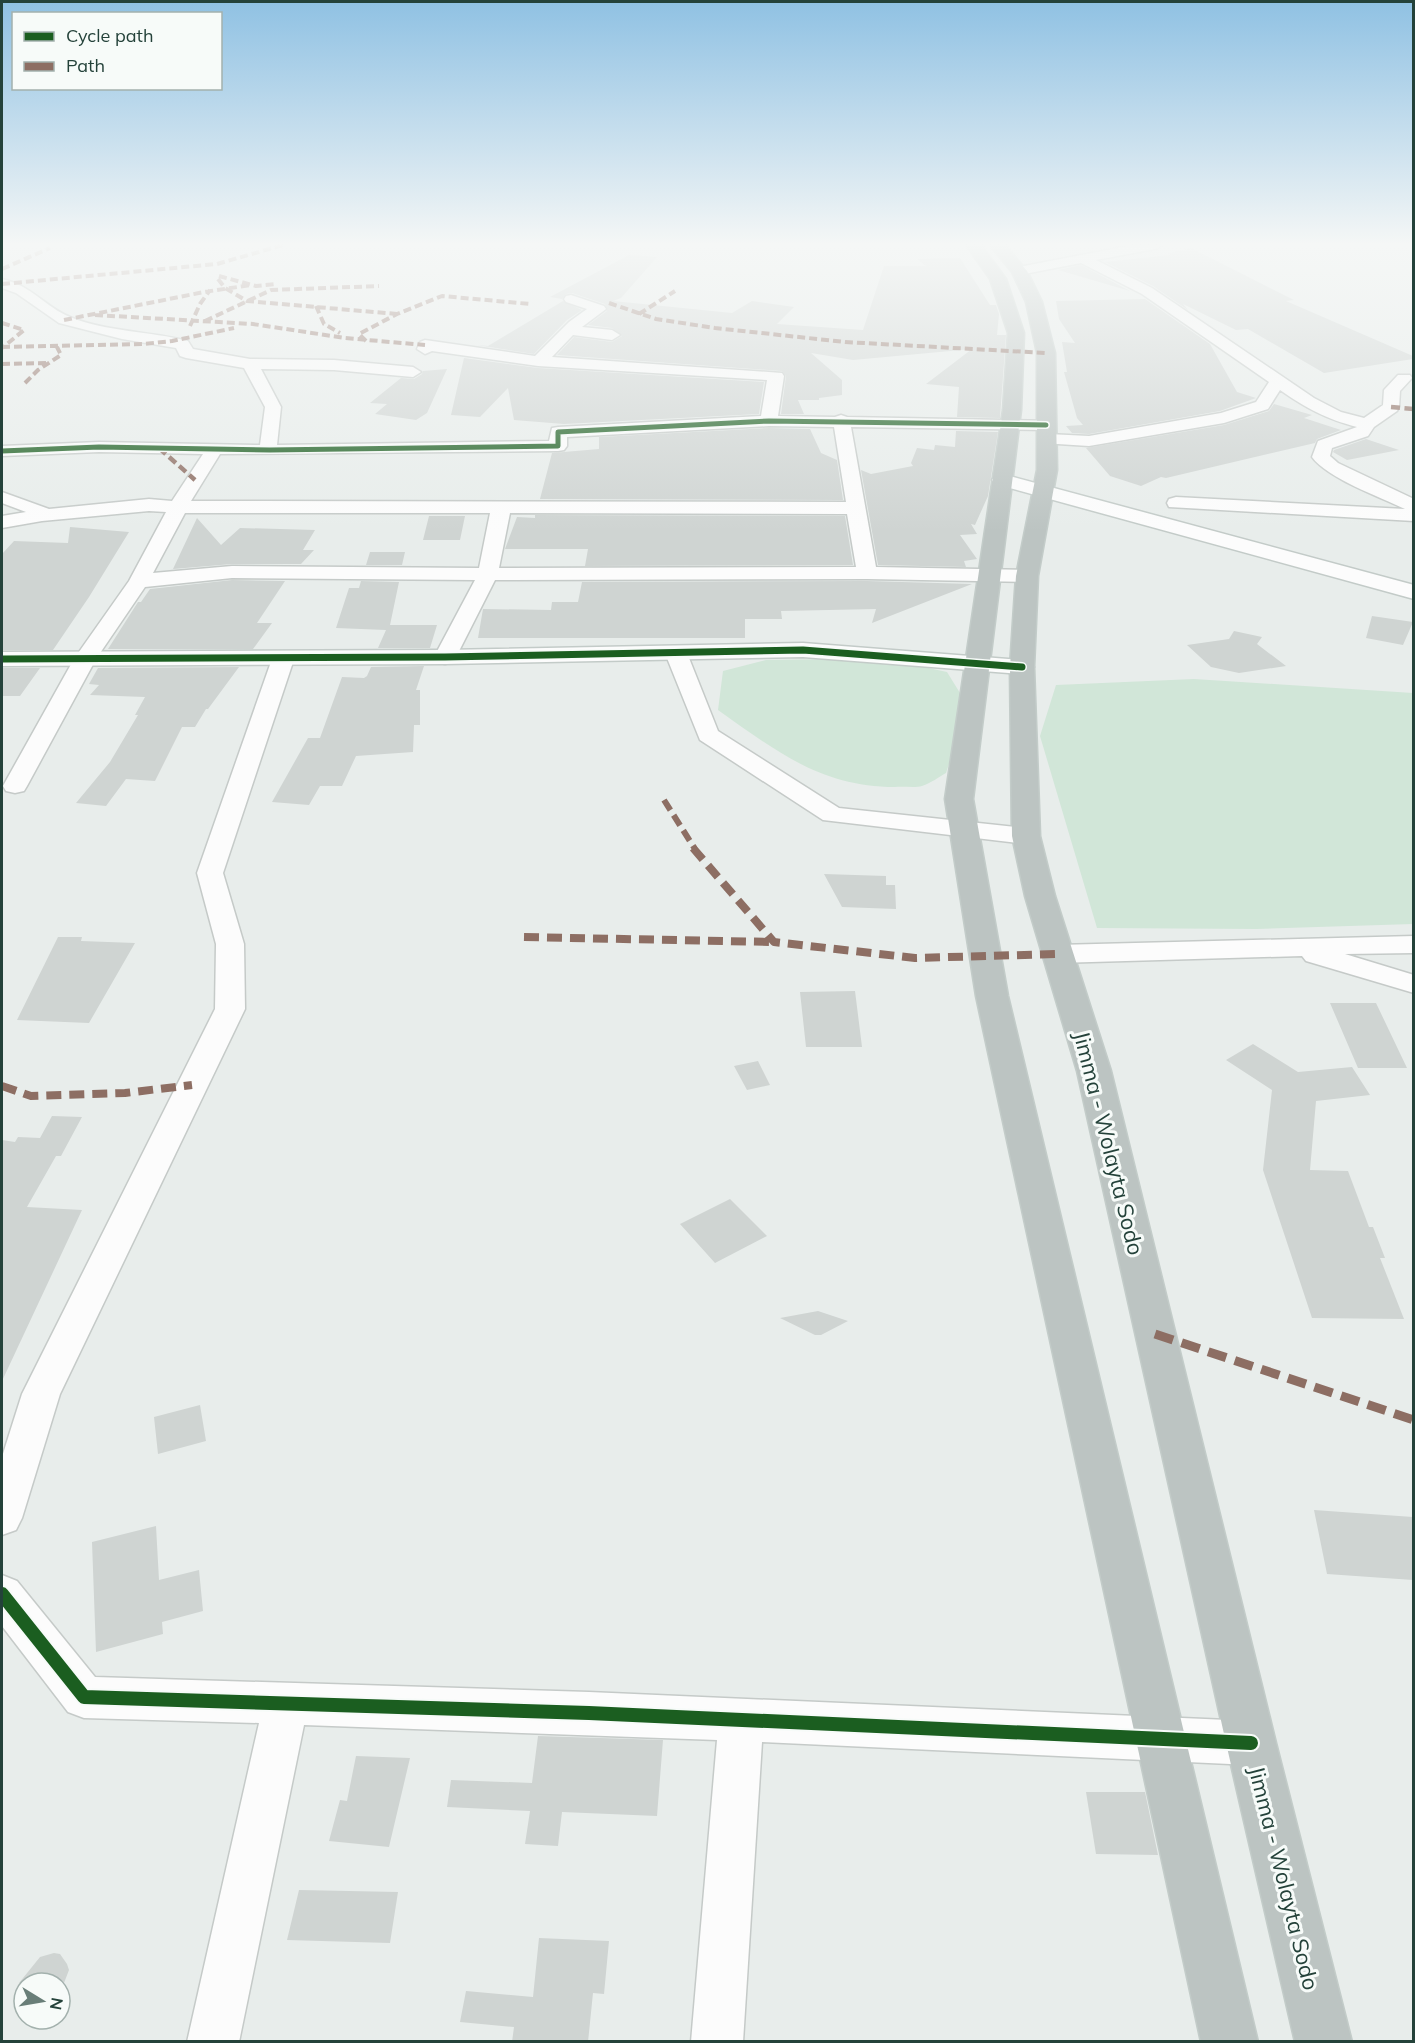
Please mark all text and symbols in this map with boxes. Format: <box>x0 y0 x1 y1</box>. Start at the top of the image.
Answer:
legend <box>12 12 222 90</box>
text: Cycle path <box>66 24 153 47</box>
text: Path <box>66 54 105 77</box>
street label: Jimma - Wolayta Sodo <box>1068 1028 1150 1258</box>
street label: Jimma - Wolayta Sodo <box>1243 1763 1325 1993</box>
north arrow <box>12 1971 72 2031</box>
text: N <box>46 1996 68 2012</box>

